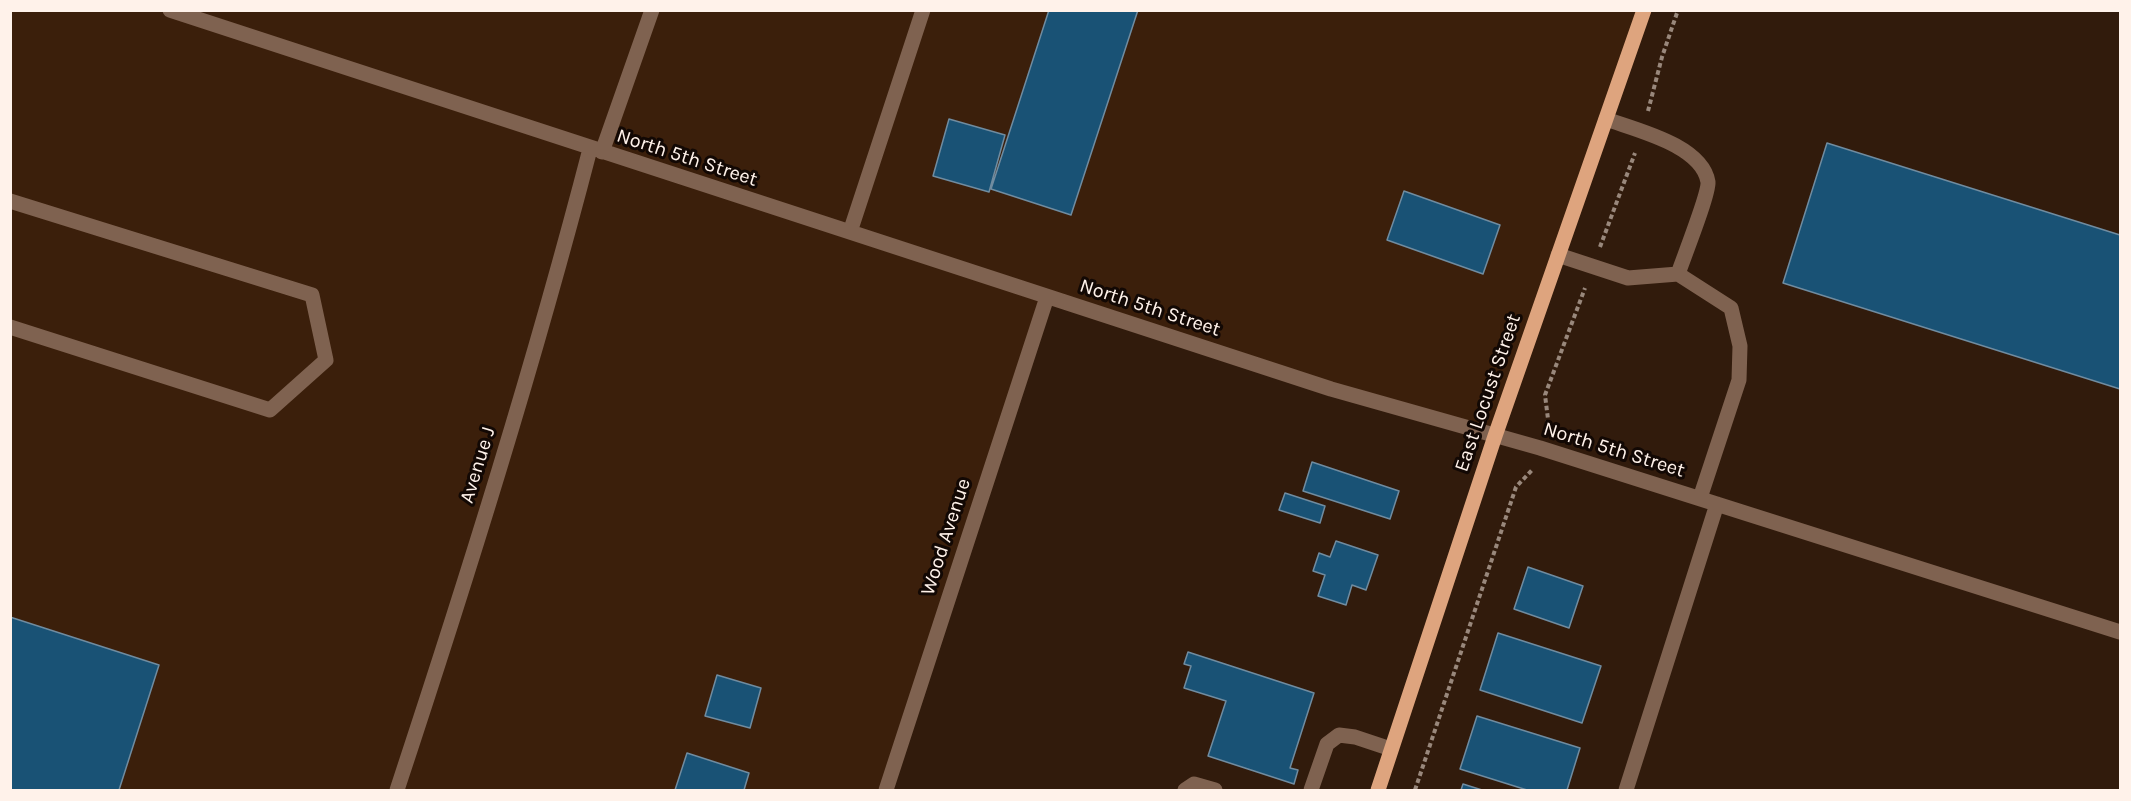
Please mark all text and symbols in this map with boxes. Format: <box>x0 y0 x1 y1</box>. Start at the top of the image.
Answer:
street label: North 5th Street <box>614 124 760 192</box>
street label: North 5th Street <box>1077 274 1223 342</box>
street label: East Locust Street <box>1450 311 1526 475</box>
street label: North 5th Street <box>1540 417 1688 483</box>
street label: Avenue J <box>455 424 501 506</box>
street label: Wood Avenue <box>916 476 976 598</box>

